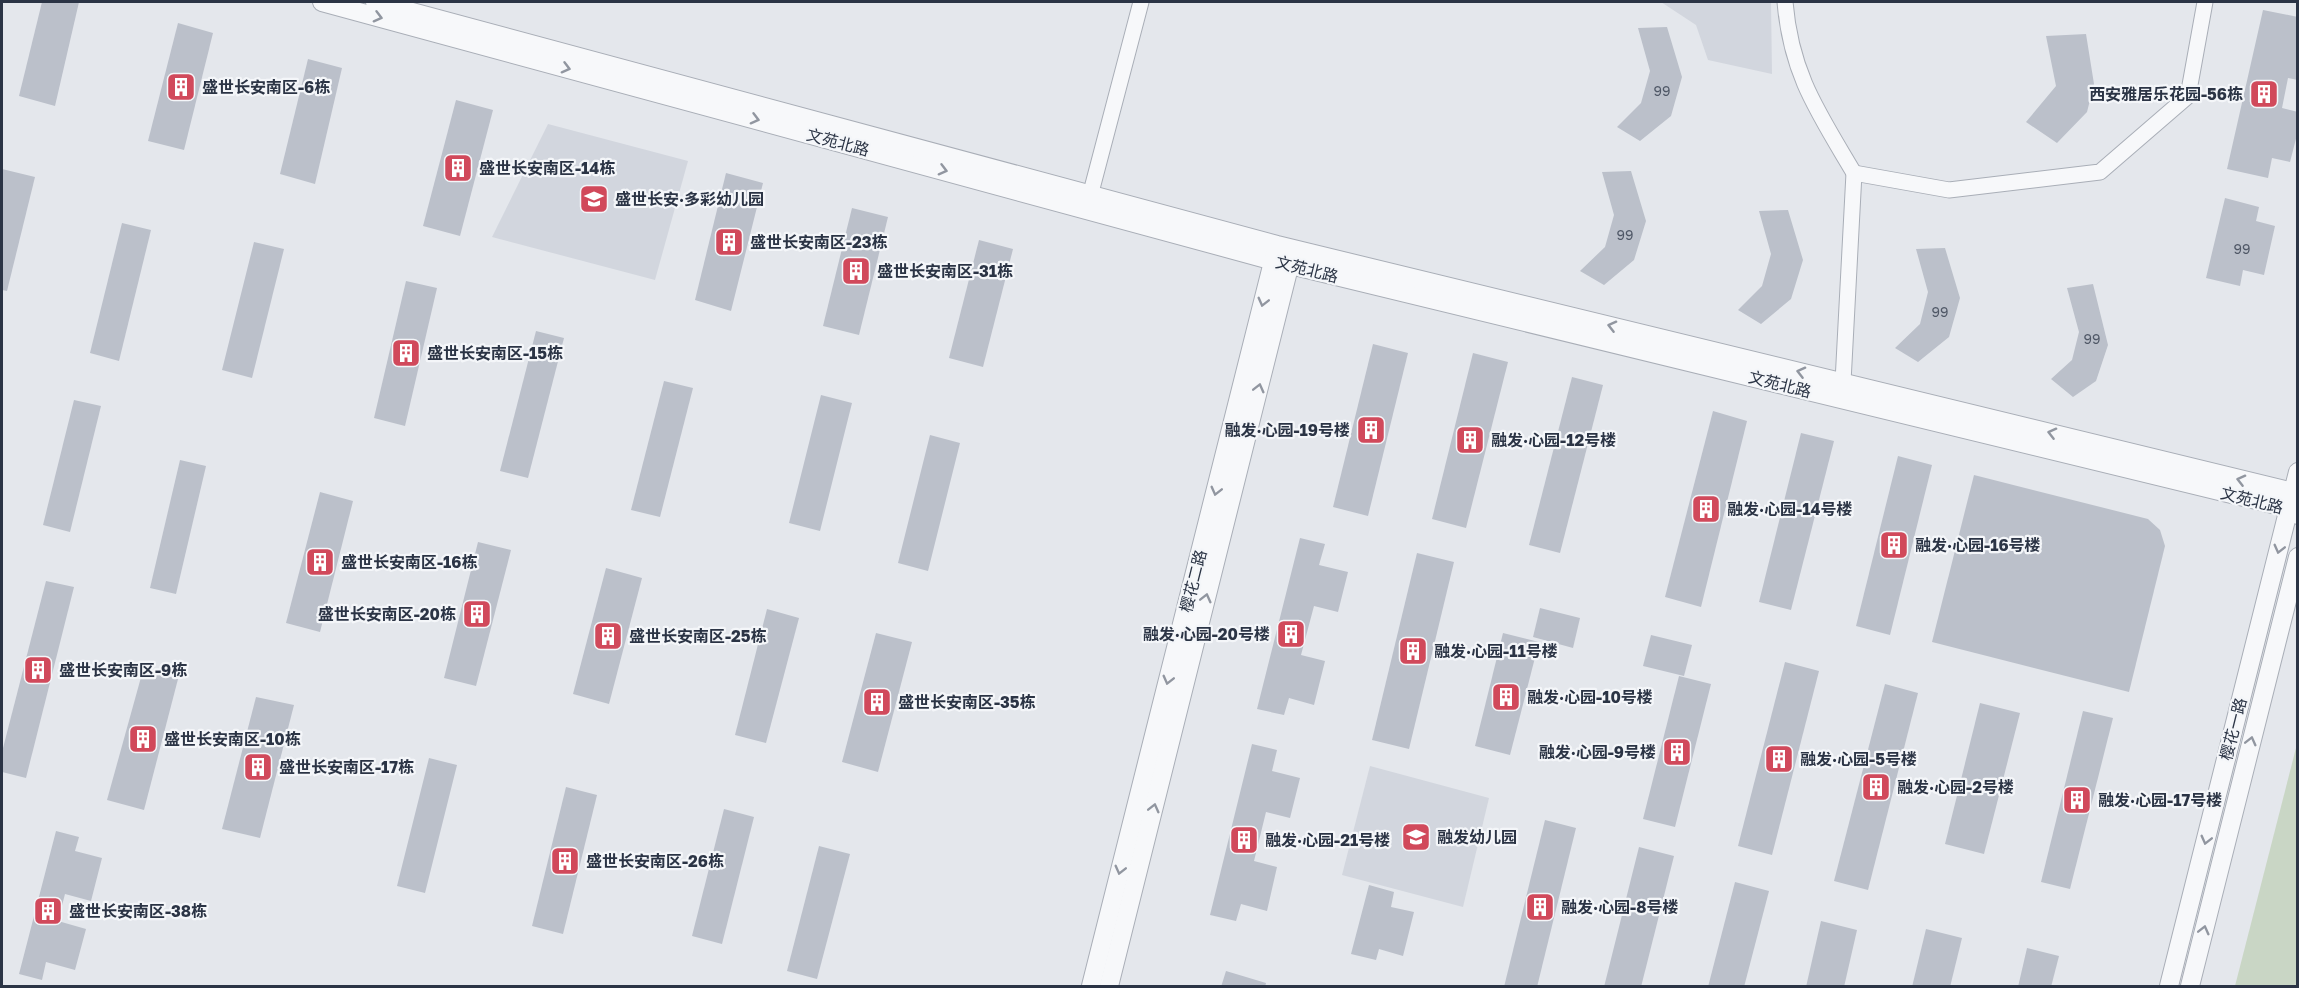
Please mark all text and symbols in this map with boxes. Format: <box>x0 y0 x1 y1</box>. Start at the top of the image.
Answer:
one-way arrow <box>372 10 383 22</box>
one-way arrow <box>561 61 571 73</box>
building icon: 盛世长安南区-6栋 <box>165 71 197 103</box>
place label: 盛世长安南区-6栋 <box>202 77 330 97</box>
building icon: 西安雅居乐花园-56栋 <box>2248 78 2280 110</box>
house number: 99 <box>1654 82 1670 99</box>
place label: 西安雅居乐花园-56栋 <box>2089 84 2243 104</box>
one-way arrow <box>749 112 760 124</box>
street label: 文苑北路 <box>804 124 872 160</box>
building icon: 盛世长安南区-14栋 <box>442 152 474 184</box>
place label: 盛世长安南区-14栋 <box>479 158 615 178</box>
one-way arrow <box>938 163 948 176</box>
school or university icon: 盛世长安·多彩幼儿园 <box>578 183 610 215</box>
place label: 盛世长安·多彩幼儿园 <box>615 189 764 209</box>
building icon: 盛世长安南区-23栋 <box>713 226 745 258</box>
house number: 99 <box>1617 226 1633 243</box>
place label: 盛世长安南区-23栋 <box>750 232 888 252</box>
house number: 99 <box>2234 240 2250 257</box>
street label: 文苑北路 <box>1274 252 1340 286</box>
building icon: 盛世长安南区-31栋 <box>840 255 872 287</box>
place label: 盛世长安南区-31栋 <box>877 261 1013 281</box>
one-way arrow <box>1258 297 1271 307</box>
house number: 99 <box>1932 303 1948 320</box>
one-way arrow <box>1607 321 1617 334</box>
house number: 99 <box>2084 330 2100 347</box>
building icon: 盛世长安南区-15栋 <box>390 337 422 369</box>
place label: 盛世长安南区-15栋 <box>427 343 563 363</box>
street label: 文苑北路 <box>1747 367 1813 401</box>
one-way arrow <box>1797 367 1807 380</box>
one-way arrow <box>1251 384 1264 394</box>
building icon: 融发·心园-19号楼 <box>1355 414 1387 446</box>
place label: 融发·心园-19号楼 <box>1224 420 1350 440</box>
building icon: 融发·心园-12号楼 <box>1454 424 1486 456</box>
one-way arrow <box>2047 428 2057 441</box>
place label: 融发·心园-12号楼 <box>1491 430 1616 450</box>
one-way arrow <box>2237 474 2247 487</box>
street label: 文苑北路 <box>2219 483 2285 517</box>
one-way arrow <box>1210 486 1223 496</box>
building icon: 融发·心园-14号楼 <box>1690 493 1722 525</box>
place label: 融发·心园-14号楼 <box>1727 499 1852 519</box>
building icon: 融发·心园-16号楼 <box>1878 529 1910 561</box>
place label: 融发·心园-16号楼 <box>1915 535 2041 555</box>
one-way arrow <box>2273 544 2286 554</box>
building icon: 盛世长安南区-16栋 <box>304 546 336 578</box>
street label: 樱花二路 <box>1176 548 1210 614</box>
place label: 盛世长安南区-16栋 <box>341 552 477 572</box>
one-way arrow <box>1199 593 1212 603</box>
building icon: 盛世长安南区-20栋 <box>461 598 493 630</box>
place label: 盛世长安南区-20栋 <box>318 604 456 624</box>
building icon: 融发·心园-20号楼 <box>1275 618 1307 650</box>
building icon: 盛世长安南区-25栋 <box>592 620 624 652</box>
place label: 融发·心园-20号楼 <box>1143 624 1270 644</box>
place label: 盛世长安南区-25栋 <box>629 626 767 646</box>
building icon: 融发·心园-11号楼 <box>1397 635 1429 667</box>
place label: 融发·心园-11号楼 <box>1434 641 1558 661</box>
building icon: 盛世长安南区-9栋 <box>22 654 54 686</box>
place label: 盛世长安南区-9栋 <box>59 660 187 680</box>
one-way arrow <box>1163 675 1175 685</box>
building icon: 融发·心园-10号楼 <box>1490 681 1522 713</box>
building icon: 盛世长安南区-35栋 <box>861 686 893 718</box>
place label: 融发·心园-10号楼 <box>1527 687 1653 707</box>
place label: 盛世长安南区-35栋 <box>898 692 1036 712</box>
street label: 樱花一路 <box>2216 696 2250 762</box>
building icon: 盛世长安南区-10栋 <box>127 723 159 755</box>
place label: 盛世长安南区-10栋 <box>164 729 301 749</box>
building icon: 融发·心园-9号楼 <box>1661 736 1693 768</box>
one-way arrow <box>2244 736 2257 746</box>
place label: 融发·心园-9号楼 <box>1539 742 1656 762</box>
building icon: 融发·心园-5号楼 <box>1763 743 1795 775</box>
place label: 融发·心园-5号楼 <box>1800 749 1917 769</box>
building icon: 盛世长安南区-17栋 <box>242 751 274 783</box>
place label: 盛世长安南区-17栋 <box>279 757 414 777</box>
building icon: 融发·心园-2号楼 <box>1860 771 1892 803</box>
place label: 融发·心园-2号楼 <box>1897 777 2014 797</box>
building icon: 融发·心园-17号楼 <box>2061 784 2093 816</box>
place label: 融发·心园-17号楼 <box>2098 790 2222 810</box>
one-way arrow <box>1146 803 1159 813</box>
school or university icon: 融发幼儿园 <box>1400 821 1432 853</box>
building icon: 融发·心园-21号楼 <box>1228 824 1260 856</box>
place label: 融发幼儿园 <box>1437 827 1517 847</box>
place label: 融发·心园-21号楼 <box>1265 830 1390 850</box>
one-way arrow <box>2200 835 2213 845</box>
building icon: 盛世长安南区-26栋 <box>549 845 581 877</box>
place label: 盛世长安南区-26栋 <box>586 851 724 871</box>
one-way arrow <box>1115 864 1128 874</box>
building icon: 融发·心园-8号楼 <box>1524 891 1556 923</box>
building icon: 盛世长安南区-38栋 <box>32 895 64 927</box>
place label: 融发·心园-8号楼 <box>1561 897 1678 917</box>
place label: 盛世长安南区-38栋 <box>69 901 207 921</box>
one-way arrow <box>2197 925 2210 935</box>

